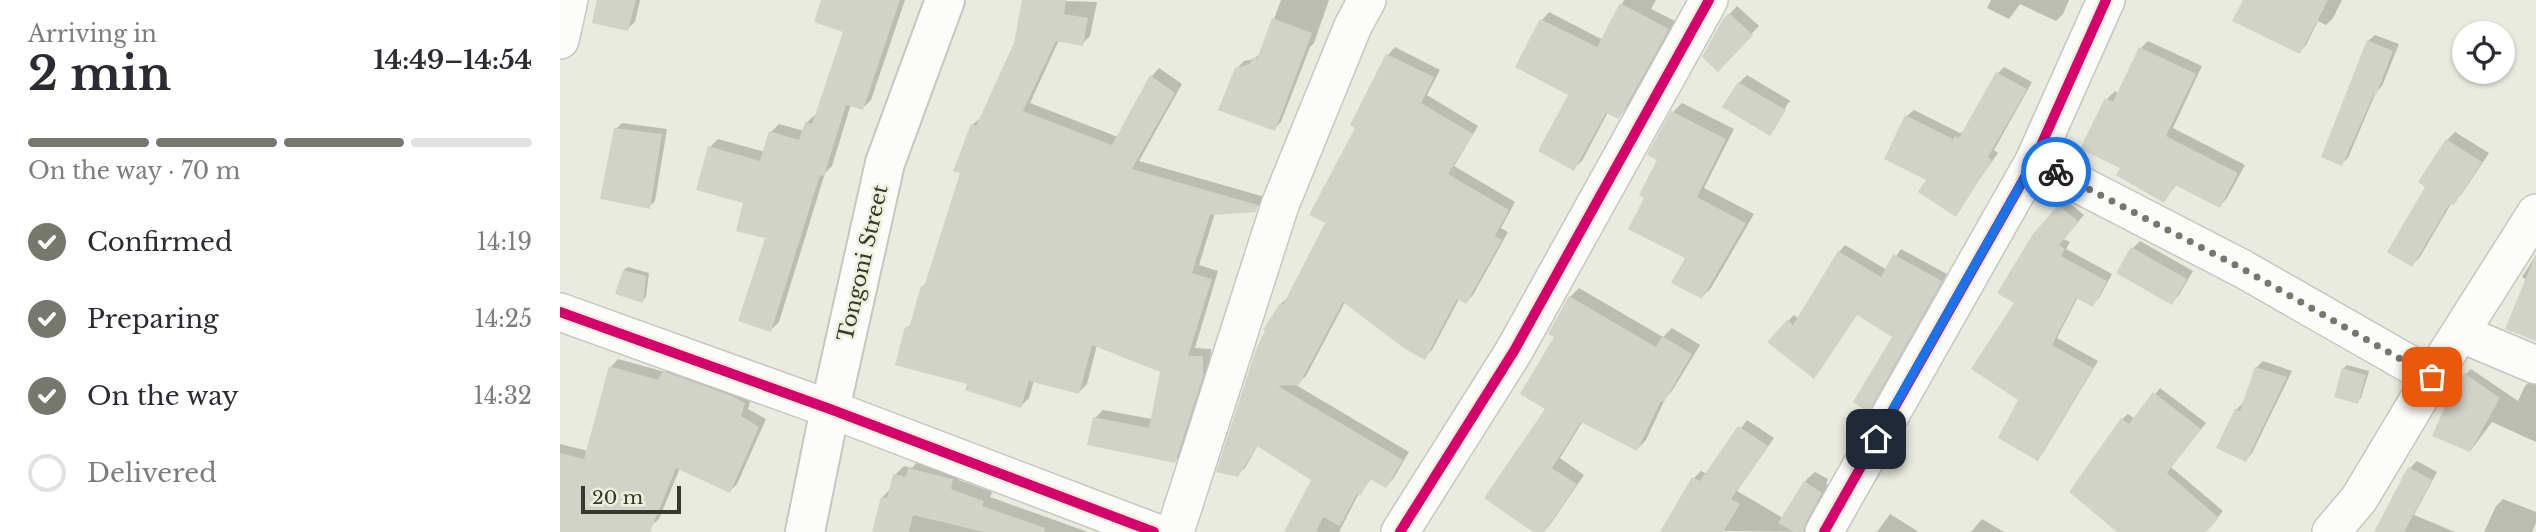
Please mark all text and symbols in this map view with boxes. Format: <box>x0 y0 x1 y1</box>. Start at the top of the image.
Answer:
text: Arriving in <box>28 20 157 48</box>
map controls <box>2452 21 2515 84</box>
button: locate <box>2452 21 2515 84</box>
text: 14:49–14:54 <box>374 44 532 76</box>
text: 2 min <box>28 45 171 102</box>
courier <box>2021 137 2091 207</box>
icon: bike <box>2037 153 2075 191</box>
text: On the way · 70 m <box>28 157 241 185</box>
street label: Tongoni Street <box>832 182 894 344</box>
icon: check <box>28 223 66 261</box>
text: Confirmed <box>87 226 232 258</box>
text: 14:19 <box>477 228 532 256</box>
icon: check <box>28 300 66 338</box>
text: Preparing <box>87 303 219 335</box>
text: 14:25 <box>475 305 532 333</box>
pin <box>2402 347 2462 407</box>
icon: bag <box>2413 358 2451 396</box>
icon: check <box>28 377 66 415</box>
text: On the way <box>87 380 239 412</box>
text: 14:32 <box>473 382 532 410</box>
pin <box>1846 409 1906 469</box>
icon: home <box>1857 420 1895 458</box>
text: Delivered <box>87 457 217 489</box>
scale bar <box>581 483 681 515</box>
text: 20 m <box>592 486 643 509</box>

